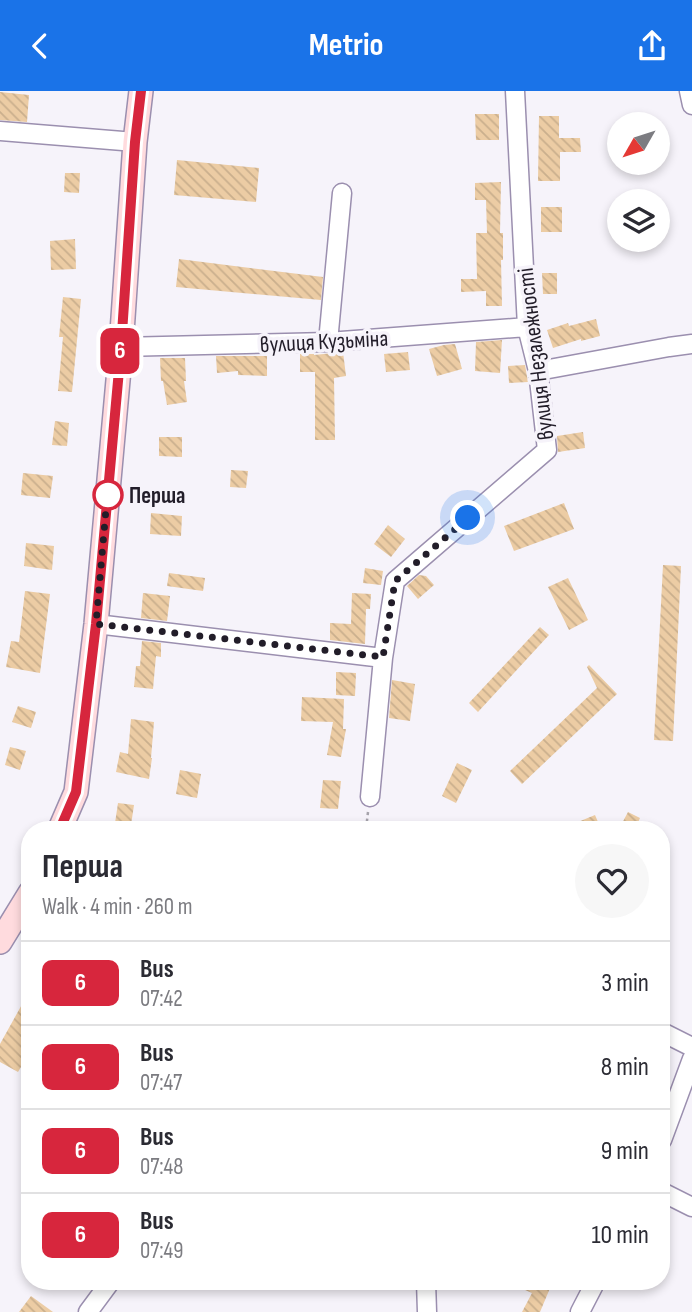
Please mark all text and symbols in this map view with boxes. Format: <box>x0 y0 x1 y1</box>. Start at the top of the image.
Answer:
text: Metrio <box>309 26 383 65</box>
icon: back <box>21 27 59 65</box>
icon: share <box>633 27 671 65</box>
north arrow <box>607 112 670 175</box>
map controls <box>607 112 670 252</box>
button: layers <box>607 189 670 252</box>
street label: вулиця Незалежності <box>512 266 560 442</box>
street label: вулиця Кузьміна <box>259 325 389 359</box>
line badge: 6 <box>97 328 143 374</box>
text: 6 <box>114 336 126 365</box>
marker: Перша <box>93 480 123 510</box>
place label: Перша <box>129 482 185 510</box>
your location <box>450 500 485 535</box>
button: heart <box>575 844 649 918</box>
text: Перша <box>42 847 123 887</box>
text: Walk · 4 min · 260 m <box>42 893 192 921</box>
text: Bus <box>140 954 174 985</box>
text: 6 <box>75 968 86 997</box>
text: 3 min <box>601 968 649 999</box>
text: 07:42 <box>140 985 183 1013</box>
text: Bus <box>140 1038 174 1069</box>
text: 6 <box>75 1052 86 1081</box>
text: 8 min <box>601 1052 649 1083</box>
text: 07:47 <box>140 1069 182 1097</box>
text: Bus <box>140 1122 174 1153</box>
text: 6 <box>75 1136 86 1165</box>
text: 9 min <box>601 1136 649 1167</box>
text: 07:48 <box>140 1153 183 1181</box>
text: Bus <box>140 1206 174 1237</box>
text: 6 <box>75 1220 86 1249</box>
text: 10 min <box>592 1220 649 1251</box>
text: 07:49 <box>140 1237 183 1265</box>

